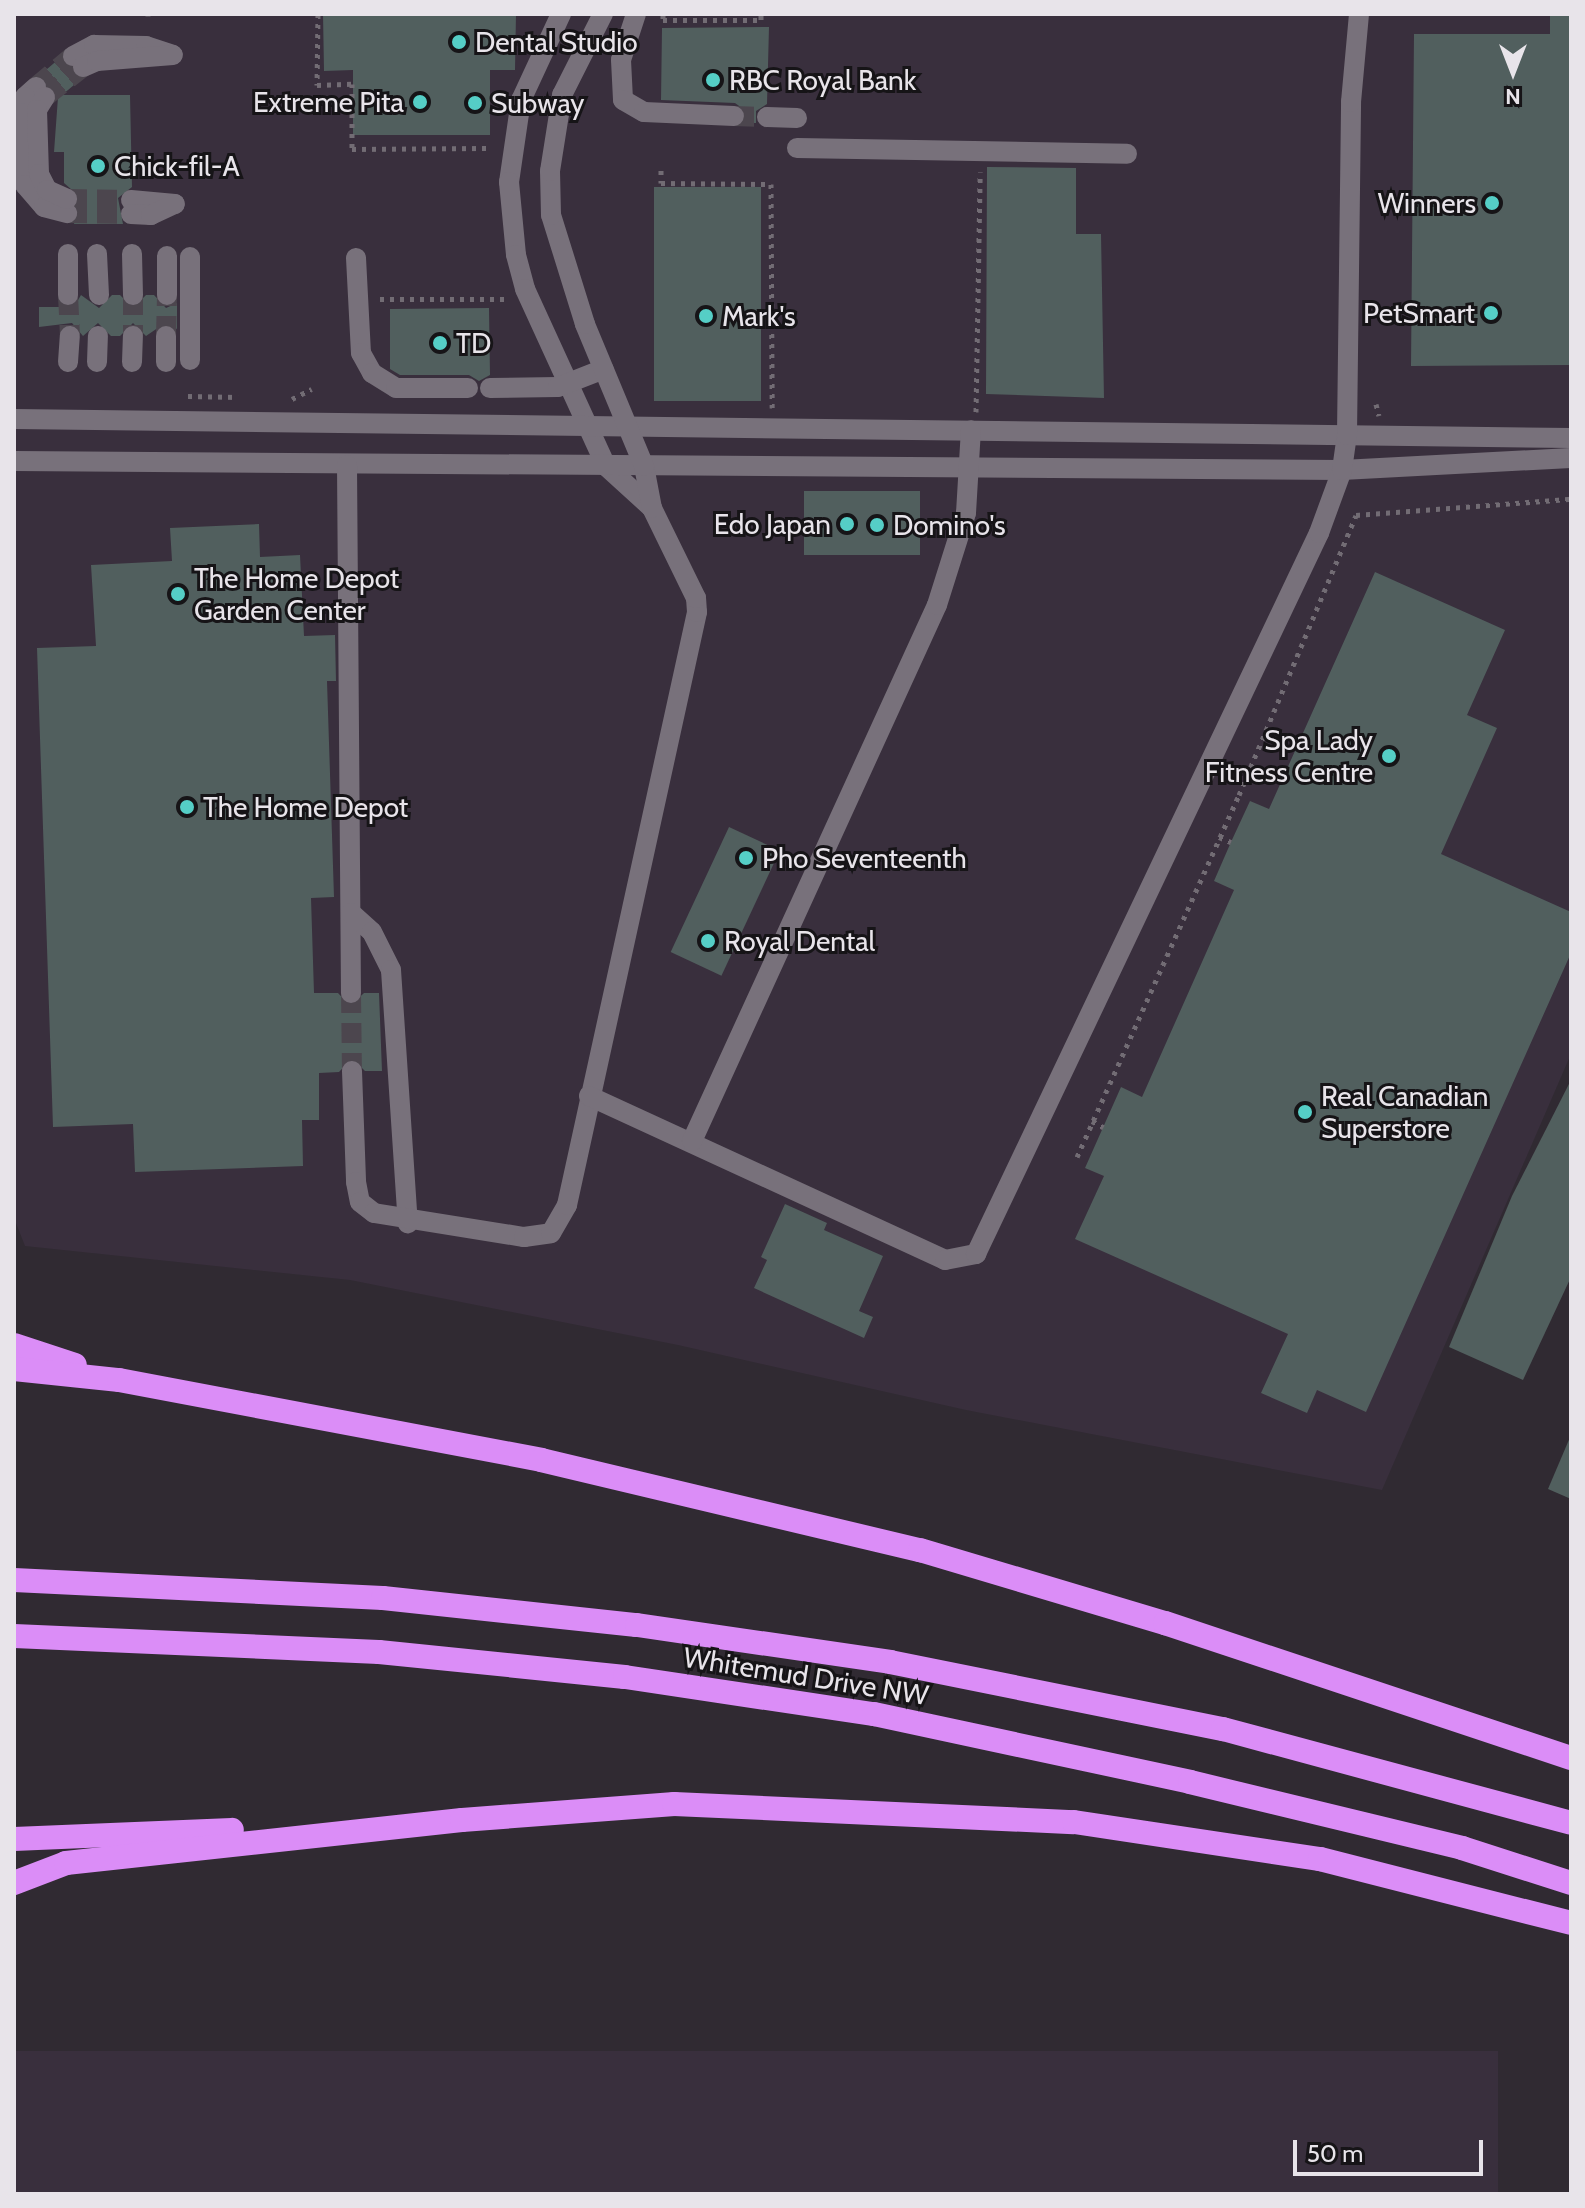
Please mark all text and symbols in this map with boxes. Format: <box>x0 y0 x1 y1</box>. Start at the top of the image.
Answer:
place label: Dental Studio <box>475 25 638 59</box>
north arrow <box>1473 32 1553 112</box>
marker: Dental Studio <box>450 33 468 51</box>
place label: RBC Royal Bank <box>729 63 916 97</box>
marker: RBC Royal Bank <box>704 71 722 89</box>
text: N <box>1505 83 1521 110</box>
place label: Extreme Pita <box>253 85 404 119</box>
place label: Subway <box>491 86 584 120</box>
marker: Extreme Pita <box>411 93 429 111</box>
marker: Subway <box>466 94 484 112</box>
place label: Chick-fil-A <box>114 149 240 183</box>
marker: Chick-fil-A <box>89 157 107 175</box>
place label: Winners <box>1378 186 1476 220</box>
marker: Winners <box>1483 194 1501 212</box>
place label: PetSmart <box>1363 296 1475 330</box>
place label: Mark's <box>722 299 795 333</box>
marker: PetSmart <box>1482 304 1500 322</box>
marker: Mark's <box>697 307 715 325</box>
place label: TD <box>456 326 491 360</box>
marker: TD <box>431 334 449 352</box>
place label: Edo Japan <box>714 507 831 541</box>
place label: Domino's <box>893 508 1006 542</box>
marker: Edo Japan <box>838 515 856 533</box>
marker: Domino's <box>868 516 886 534</box>
place label: The Home Depot Garden Center <box>194 561 399 627</box>
marker: The Home Depot Garden Center <box>169 585 187 603</box>
place label: Spa Lady Fitness Centre <box>1205 723 1373 789</box>
marker: Spa Lady Fitness Centre <box>1380 747 1398 765</box>
place label: The Home Depot <box>203 790 408 824</box>
marker: The Home Depot <box>178 798 196 816</box>
place label: Pho Seventeenth <box>762 841 967 875</box>
marker: Pho Seventeenth <box>737 849 755 867</box>
place label: Royal Dental <box>724 924 875 958</box>
marker: Royal Dental <box>699 932 717 950</box>
place label: Real Canadian Superstore <box>1321 1079 1488 1145</box>
marker: Real Canadian Superstore <box>1296 1103 1314 1121</box>
street label: Whitemud Drive NW <box>681 1640 931 1712</box>
scale bar <box>1297 2124 1487 2174</box>
text: 50 m <box>1307 2139 1363 2168</box>

